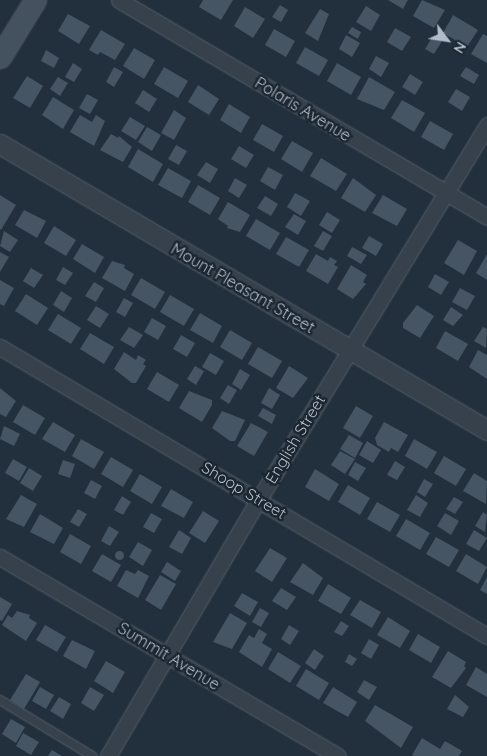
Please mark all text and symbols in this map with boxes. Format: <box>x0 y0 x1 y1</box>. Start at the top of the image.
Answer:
north arrow <box>422 15 472 65</box>
text: N <box>449 39 470 57</box>
street label: Polaris Avenue <box>252 73 354 145</box>
street label: Mount Pleasant Street <box>168 239 318 337</box>
street label: English Street <box>261 391 329 487</box>
street label: Shoop Street <box>198 457 290 523</box>
street label: Summit Avenue <box>115 618 223 694</box>

